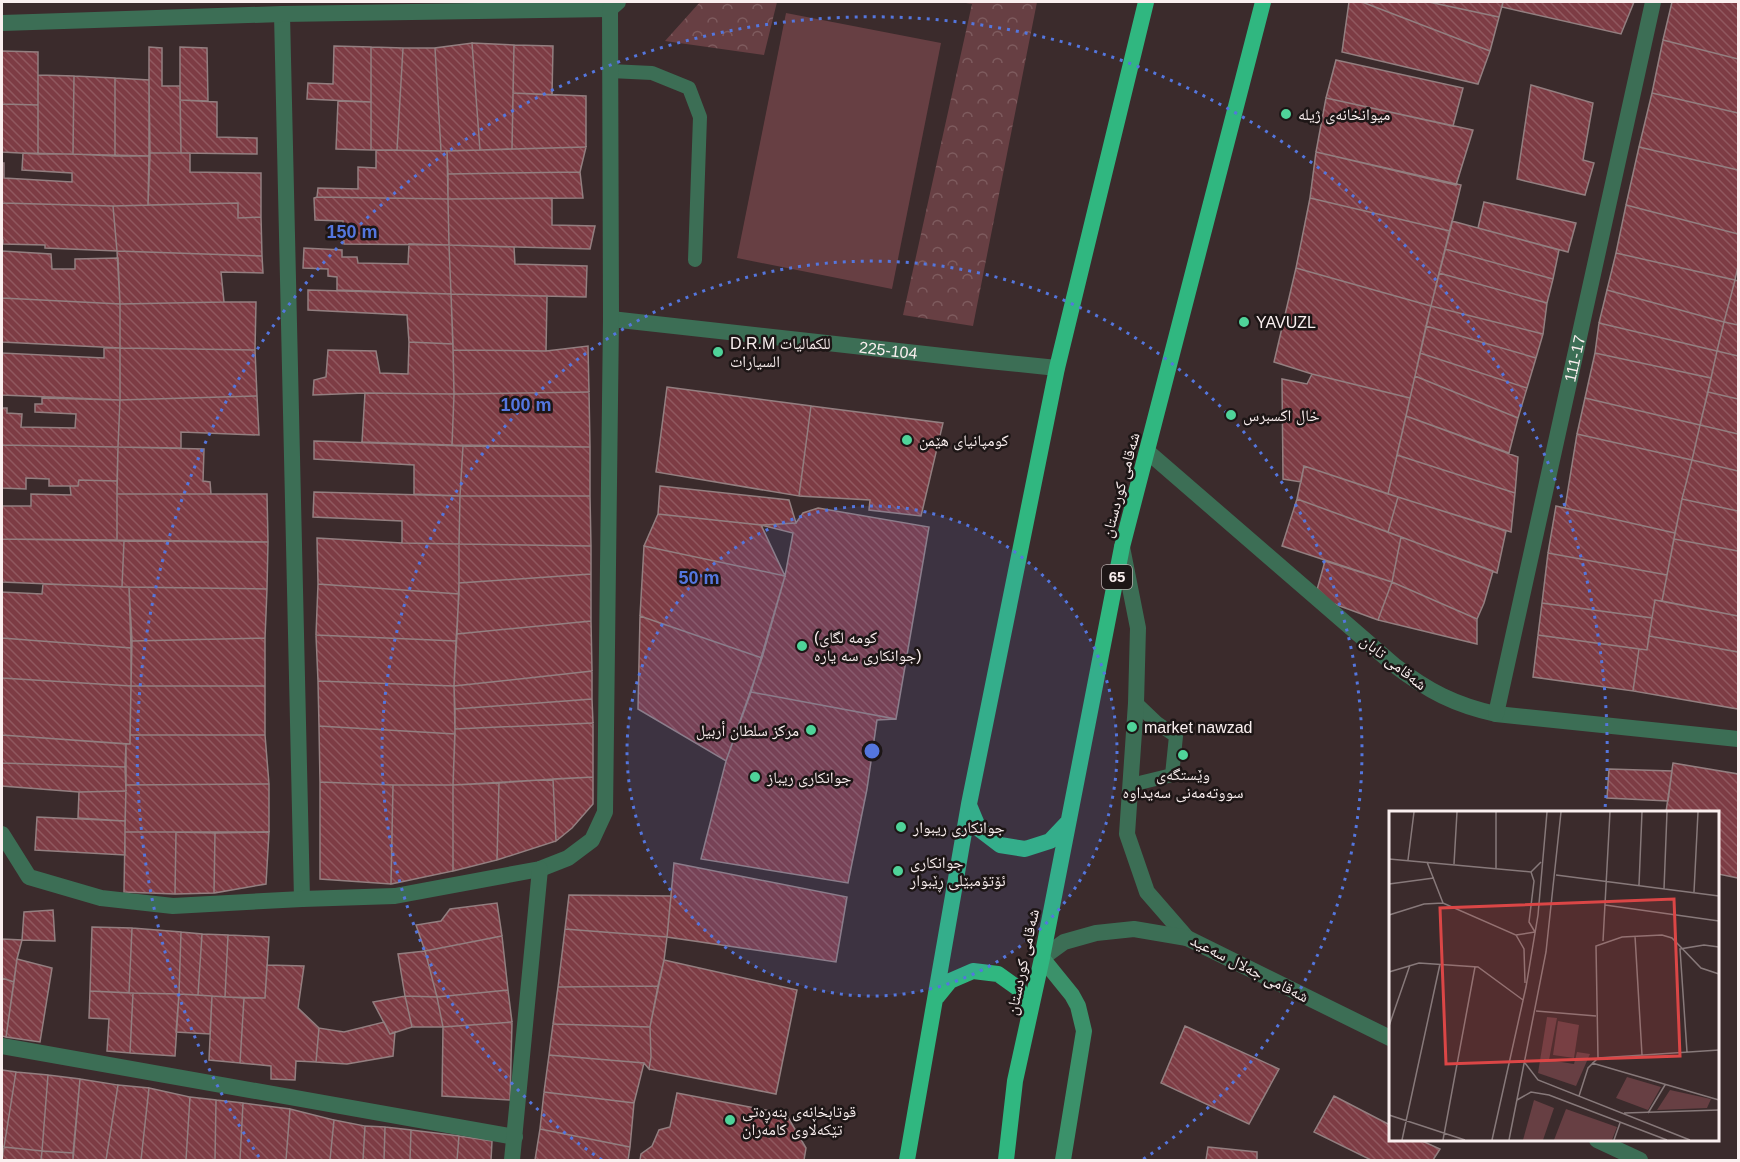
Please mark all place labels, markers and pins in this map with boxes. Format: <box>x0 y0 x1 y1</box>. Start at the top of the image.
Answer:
place label: میوانخانەی ژیلە <box>1298 106 1390 125</box>
marker: میوانخانەی ژیلە <box>1279 107 1293 121</box>
place label: YAVUZL <box>1256 314 1316 331</box>
marker: YAVUZL <box>1237 315 1251 329</box>
place label: D.R.M للكماليات السيارات <box>730 335 831 371</box>
marker: D.R.M للكماليات السيارات <box>711 345 725 359</box>
place label: خال اكسبرس <box>1243 407 1320 426</box>
marker: خال اكسبرس <box>1224 408 1238 422</box>
place label: کومپانیای هێمن <box>919 432 1009 451</box>
marker: کومپانیای هێمن <box>900 433 914 447</box>
place label: (كومه لگای جوانکاری سه یاره) <box>814 629 922 666</box>
marker: (كومه لگای جوانکاری سه یاره) <box>795 639 809 653</box>
place label: market nawzad <box>1144 719 1253 736</box>
marker: market nawzad <box>1125 720 1139 734</box>
place label: مركز سلطان أربيل <box>696 721 799 741</box>
marker: مركز سلطان أربيل <box>804 723 818 737</box>
centre of rings <box>862 741 882 761</box>
marker: وێستگەی سووتەمەنی سەیداوە <box>1176 748 1190 762</box>
place label: وێستگەی سووتەمەنی سەیداوە <box>1122 766 1244 803</box>
place label: جوانكارى ريباز <box>766 769 851 788</box>
marker: جوانكارى ريباز <box>748 770 762 784</box>
place label: جوانكارى ريبوار <box>912 819 1005 838</box>
marker: جوانكارى ريبوار <box>894 820 908 834</box>
place label: جوانکاری ئۆتۆمبێلی ڕێبوار <box>909 854 1006 893</box>
marker: جوانکاری ئۆتۆمبێلی ڕێبوار <box>891 864 905 878</box>
place label: قوتابخانەی بنەڕەتی تێکەڵاوی کامەران <box>742 1103 856 1140</box>
marker: قوتابخانەی بنەڕەتی تێکەڵاوی کامەران <box>723 1113 737 1127</box>

